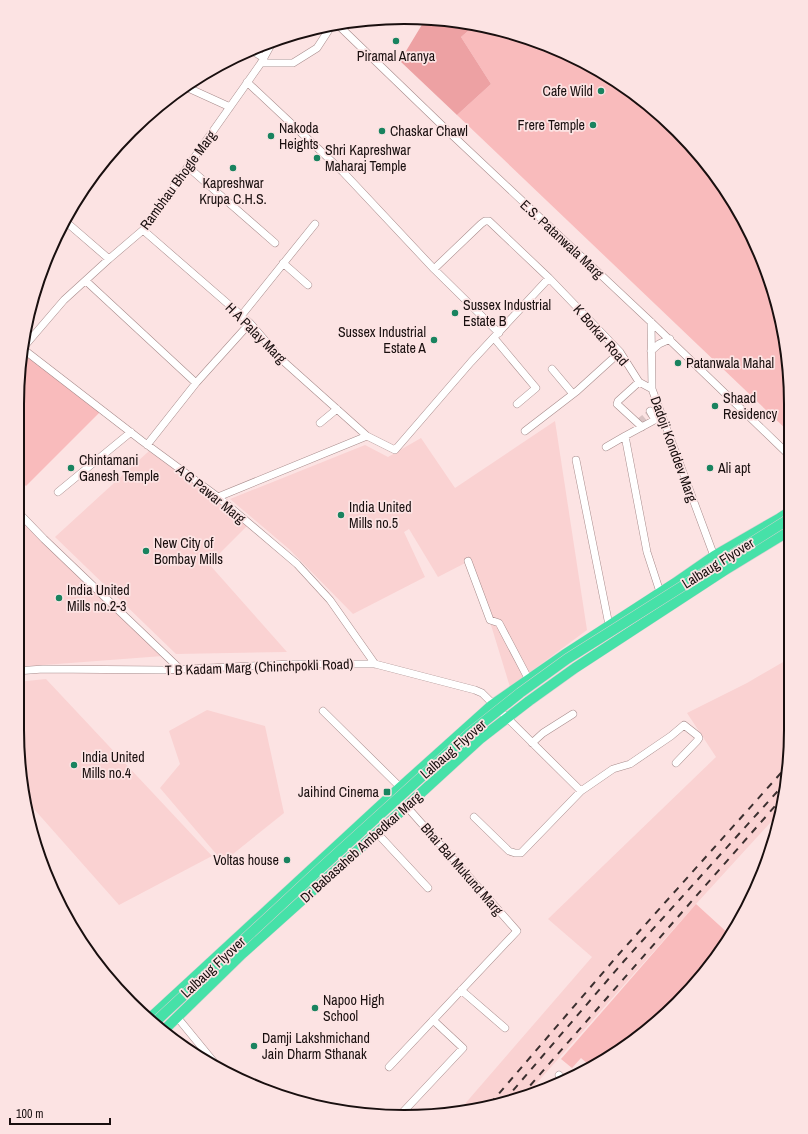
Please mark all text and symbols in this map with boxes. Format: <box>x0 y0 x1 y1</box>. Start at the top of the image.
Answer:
marker: Piramal Aranya <box>391 36 401 46</box>
place label: Piramal Aranya <box>357 47 436 65</box>
place label: Cafe Wild <box>543 82 593 100</box>
marker: Cafe Wild <box>596 86 606 96</box>
place label: Frere Temple <box>518 116 585 134</box>
place label: Nakoda Heights <box>279 119 319 153</box>
marker: Frere Temple <box>588 120 598 130</box>
place label: Chaskar Chawl <box>390 122 468 140</box>
street label: Rambhau Bhogle Marg <box>136 126 220 233</box>
marker: Chaskar Chawl <box>377 126 387 136</box>
marker: Nakoda Heights <box>266 131 276 141</box>
place label: Shri Kapreshwar Maharaj Temple <box>325 141 411 175</box>
marker: Shri Kapreshwar Maharaj Temple <box>312 153 322 163</box>
marker: Kapreshwar Krupa C.H.S. <box>228 163 238 173</box>
place label: Kapreshwar Krupa C.H.S. <box>199 174 267 208</box>
street label: E.S. Patanwala Marg <box>516 196 608 283</box>
place label: Sussex Industrial Estate B <box>463 296 551 330</box>
street label: H A Palay Marg <box>222 299 291 368</box>
street label: K Borkar Road <box>570 301 632 369</box>
marker: Sussex Industrial Estate B <box>450 308 460 318</box>
place label: Sussex Industrial Estate A <box>338 323 426 357</box>
marker: Sussex Industrial Estate A <box>429 335 439 345</box>
place label: Patanwala Mahal <box>686 354 774 372</box>
marker: Patanwala Mahal <box>673 358 683 368</box>
place label: Shaad Residency <box>723 389 777 423</box>
street label: Dadoji Konddev Marg <box>647 394 702 505</box>
marker: Shaad Residency <box>710 401 720 411</box>
place label: Chintamani Ganesh Temple <box>79 451 159 485</box>
place label: Ali apt <box>717 459 751 477</box>
street label: A G Pawar Marg <box>172 460 250 528</box>
marker: Chintamani Ganesh Temple <box>66 463 76 473</box>
marker: Ali apt <box>705 463 715 473</box>
place label: India United Mills no.5 <box>349 498 412 532</box>
marker: India United Mills no.5 <box>336 510 346 520</box>
place label: New City of Bombay Mills <box>154 534 223 568</box>
street label: Lalbaug Flyover <box>679 534 758 592</box>
marker: New City of Bombay Mills <box>141 546 151 556</box>
place label: India United Mills no.2-3 <box>67 581 130 615</box>
marker: India United Mills no.2-3 <box>54 593 64 603</box>
street label: T B Kadam Marg (Chinchpokli Road) <box>164 655 354 679</box>
street label: Lalbaug Flyover <box>416 715 490 783</box>
place label: India United Mills no.4 <box>82 748 145 782</box>
marker: India United Mills no.4 <box>69 760 79 770</box>
place label: Jaihind Cinema <box>298 783 380 801</box>
street label: Dr Babasaheb Ambedkar Marg <box>296 787 426 906</box>
marker: Jaihind Cinema <box>382 787 392 797</box>
street label: Bhai Bal Mukund Marg <box>417 819 507 919</box>
place label: Voltas house <box>213 851 279 869</box>
marker: Voltas house <box>282 855 292 865</box>
street label: Lalbaug Flyover <box>177 932 249 1001</box>
place label: Napoo High School <box>323 991 384 1025</box>
marker: Napoo High School <box>310 1003 320 1013</box>
place label: Damji Lakshmichand Jain Dharm Sthanak <box>262 1029 370 1063</box>
marker: Damji Lakshmichand Jain Dharm Sthanak <box>249 1041 259 1051</box>
scale bar <box>10 1100 110 1126</box>
text: 100 m <box>16 1106 43 1122</box>

